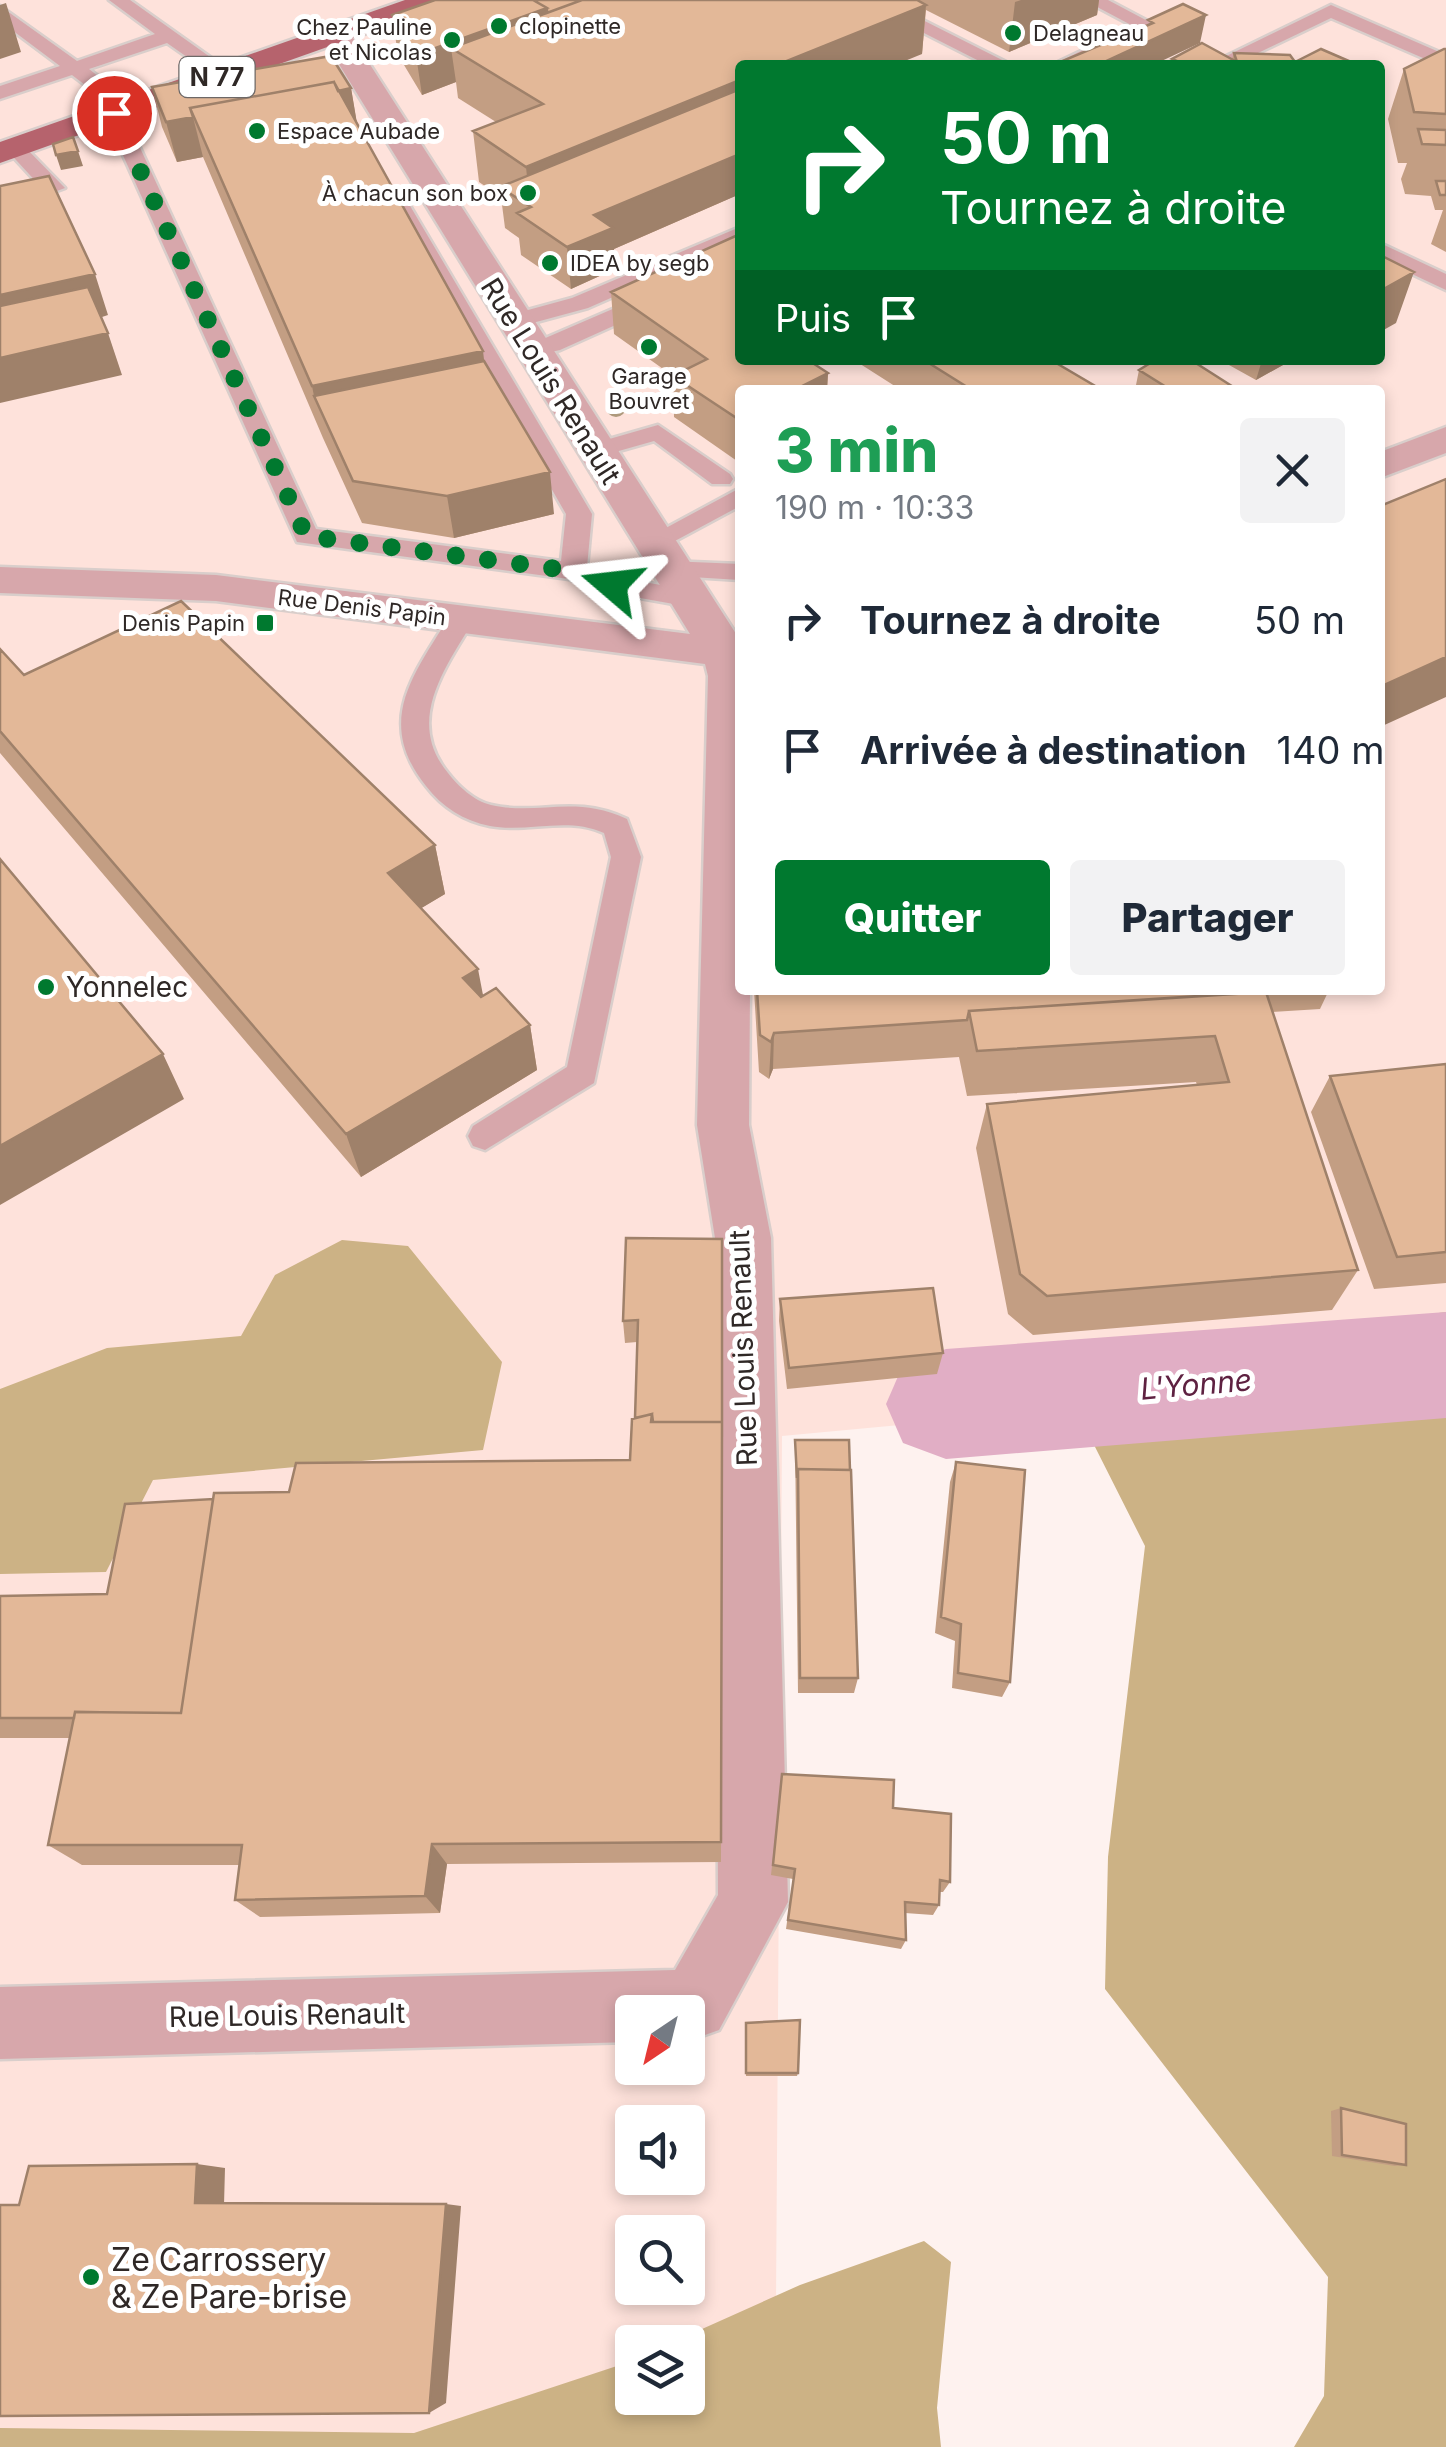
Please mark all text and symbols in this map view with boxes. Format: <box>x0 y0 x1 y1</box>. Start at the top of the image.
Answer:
place label: clopinette <box>519 13 621 39</box>
place label: Chez Pauline et Nicolas <box>296 14 432 65</box>
marker: clopinette <box>488 15 510 37</box>
place label: Delagneau <box>1033 20 1144 46</box>
marker: Delagneau <box>1002 22 1024 44</box>
marker: Chez Pauline et Nicolas <box>441 29 463 51</box>
road number: N 77 <box>180 57 254 97</box>
pin <box>72 71 157 156</box>
icon: arrive <box>87 86 142 141</box>
text: 50 m <box>940 95 1112 180</box>
icon: right <box>775 100 905 230</box>
place label: Espace Aubade <box>277 118 440 144</box>
marker: Espace Aubade <box>246 120 268 142</box>
place label: À chacun son box <box>322 180 508 206</box>
text: Tournez à droite <box>940 180 1287 235</box>
marker: À chacun son box <box>517 182 539 204</box>
place label: IDEA by segb <box>570 250 709 276</box>
marker: IDEA by segb <box>539 252 561 274</box>
street label: Rue Louis Renault <box>474 272 628 490</box>
icon: arrive <box>871 290 926 345</box>
text: Puis <box>775 295 851 341</box>
marker: Garage Bouvret <box>638 336 660 358</box>
place label: Garage Bouvret <box>609 363 689 414</box>
text: 3 min <box>775 414 938 486</box>
button: close <box>1240 418 1345 523</box>
text: 190 m · 10:33 <box>775 488 974 527</box>
position arrow <box>560 533 664 637</box>
street label: Rue Denis Papin <box>276 584 448 630</box>
icon: right <box>775 593 830 648</box>
text: Tournez à droite <box>860 597 1161 643</box>
text: 50 m <box>1254 597 1345 643</box>
place label: Denis Papin <box>122 610 245 636</box>
marker: Denis Papin <box>254 612 276 634</box>
icon: arrive <box>775 723 830 778</box>
text: Arrivée à destination <box>860 727 1247 773</box>
text: 140 m <box>1277 727 1385 773</box>
button: Quitter <box>775 860 1050 975</box>
button: Partager <box>1070 860 1345 975</box>
place label: Yonnelec <box>66 970 188 1004</box>
marker: Yonnelec <box>35 976 57 998</box>
street label: Rue Louis Renault <box>722 1229 764 1467</box>
water label: L'Yonne <box>1139 1361 1253 1407</box>
north arrow <box>615 1995 705 2085</box>
map controls <box>615 1995 705 2415</box>
street label: Rue Louis Renault <box>168 1996 406 2034</box>
button: sound <box>615 2105 705 2195</box>
button: search <box>615 2215 705 2305</box>
place label: Ze Carrossery & Ze Pare-brise <box>111 2240 347 2316</box>
marker: Ze Carrossery & Ze Pare-brise <box>80 2266 102 2288</box>
button: layers <box>615 2325 705 2415</box>

